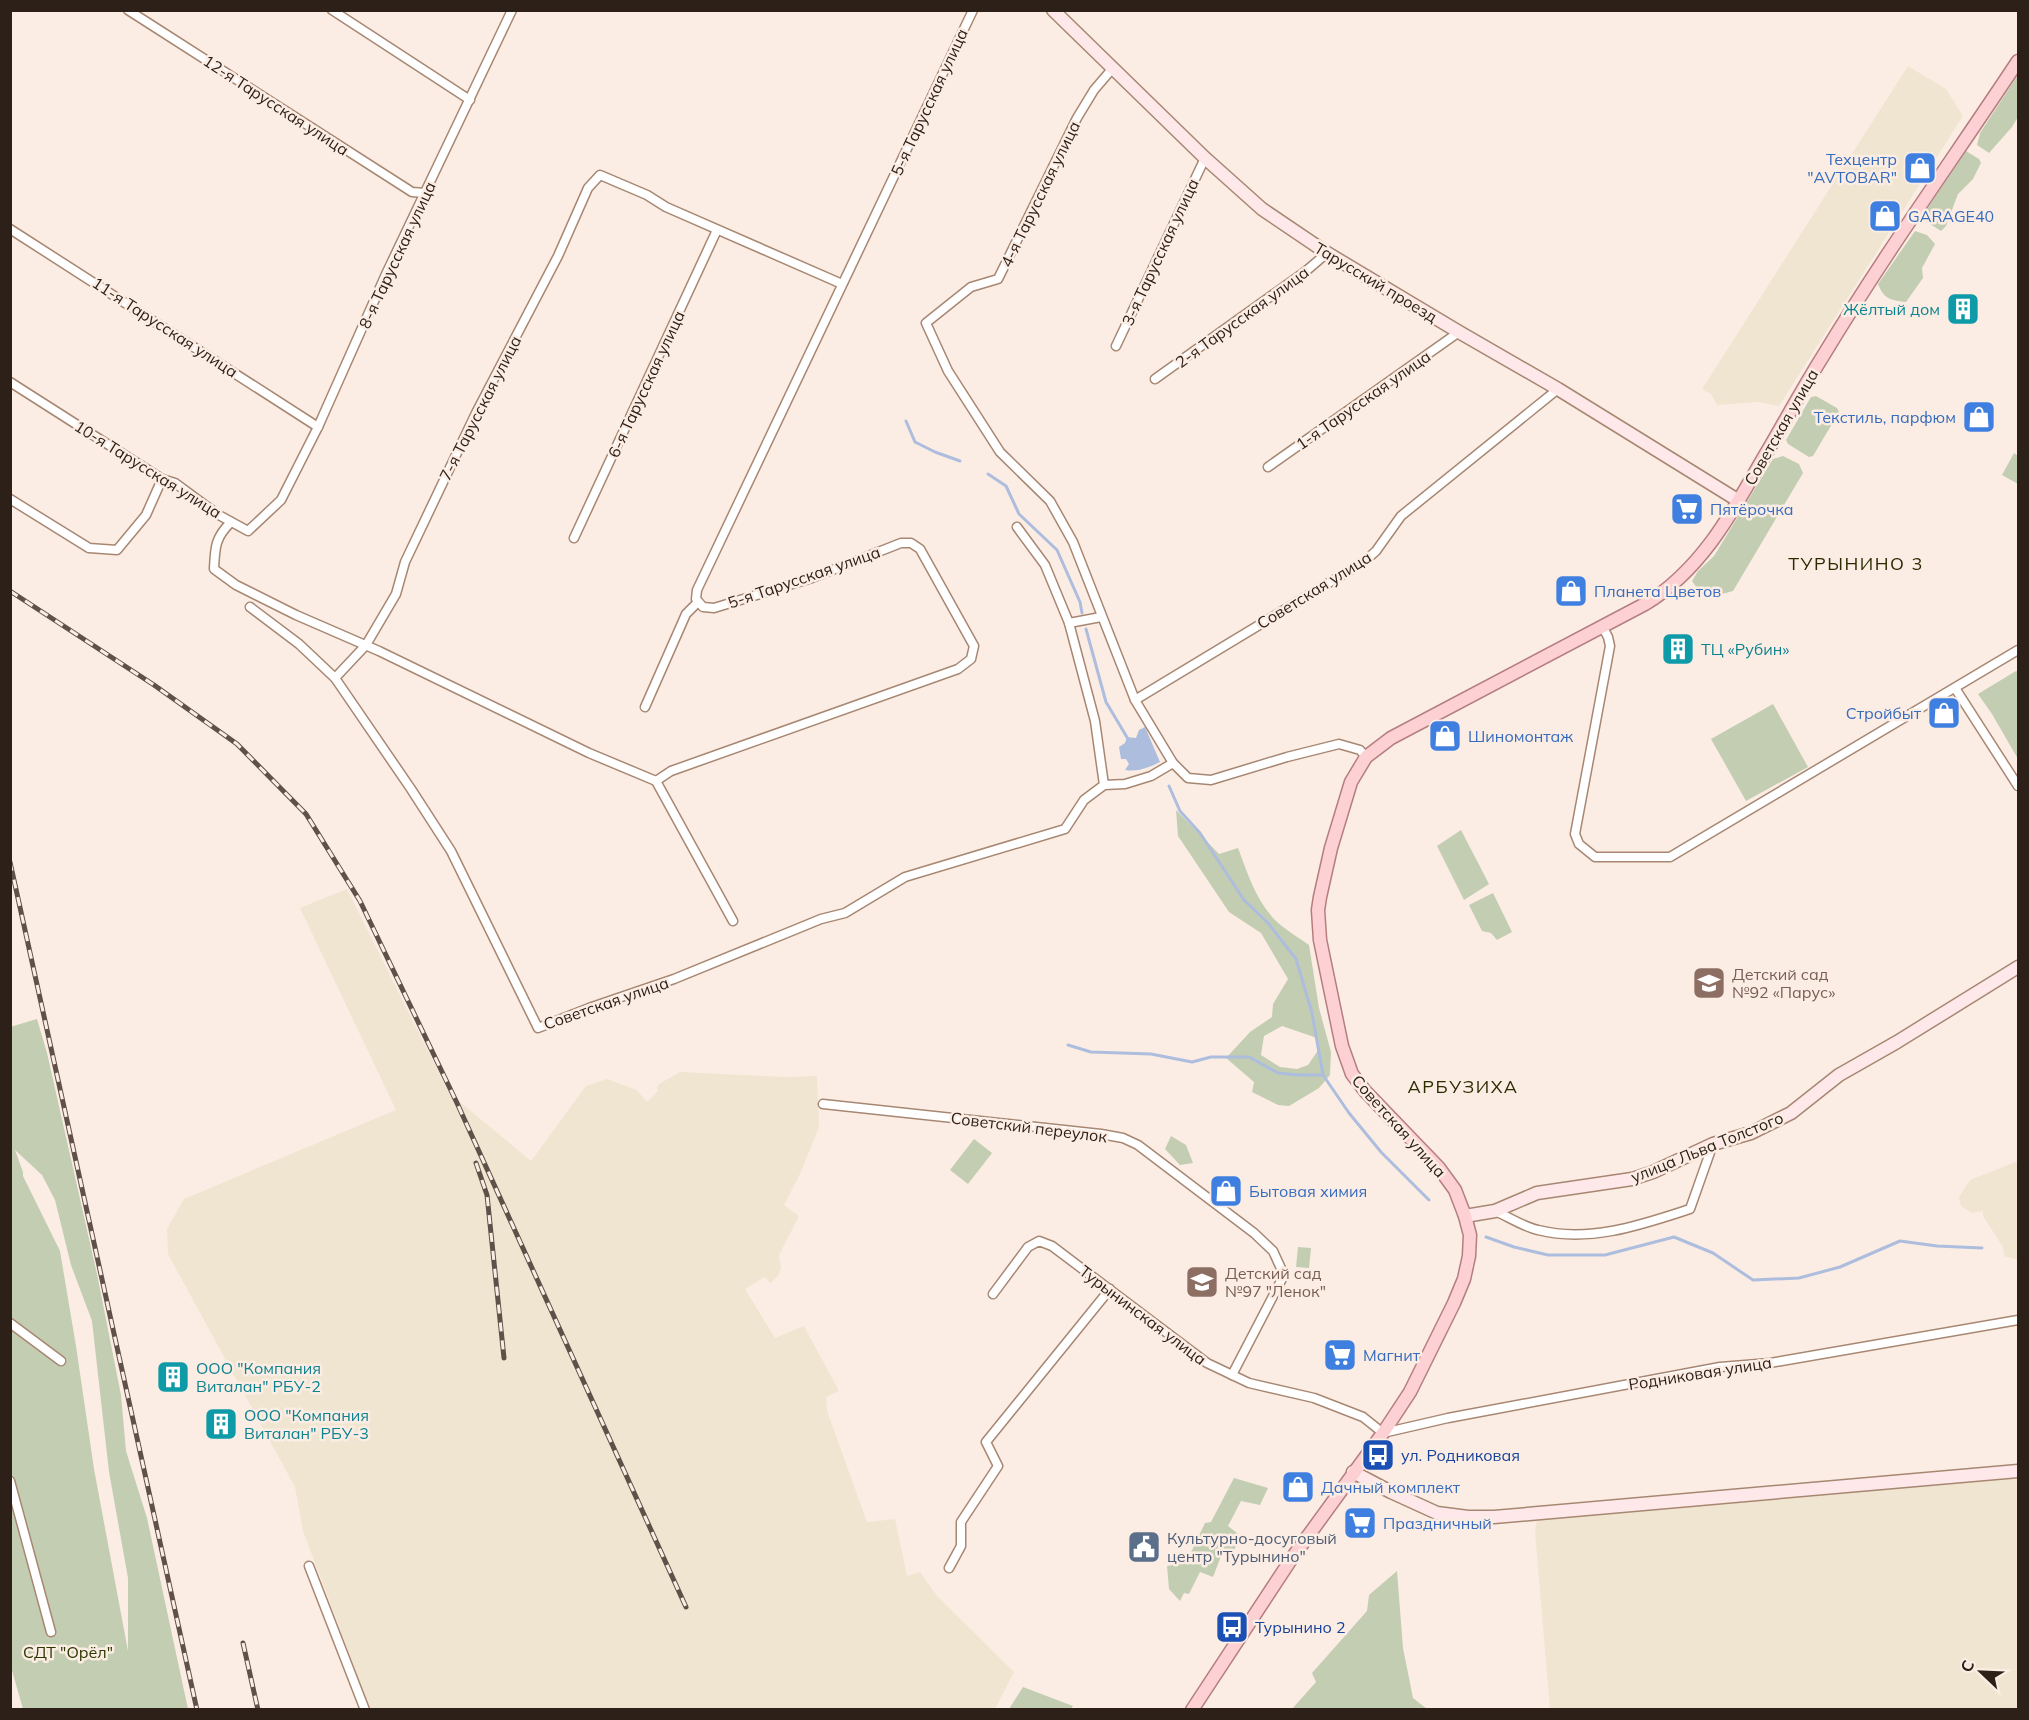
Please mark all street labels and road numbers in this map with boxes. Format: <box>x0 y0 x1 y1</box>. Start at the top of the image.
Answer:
street label: 5-я Тарусская улица <box>886 25 972 179</box>
street label: 12-я Тарусская улица <box>199 50 353 160</box>
street label: 4-я Тарусская улица <box>996 118 1084 270</box>
street label: 3-я Тарусская улица <box>1117 175 1203 329</box>
street label: 8-я Тарусская улица <box>354 178 440 332</box>
street label: Тарусский проезд <box>1311 237 1441 327</box>
street label: 2-я Тарусская улица <box>1171 262 1313 372</box>
street label: 11-я Тарусская улица <box>88 272 242 382</box>
street label: 6-я Тарусская улица <box>603 307 689 461</box>
street label: 7-я Тарусская улица <box>435 332 525 484</box>
street label: 1-я Тарусская улица <box>1292 346 1434 454</box>
street label: Советская улица <box>1740 365 1822 489</box>
street label: 10-я Тарусская улица <box>71 416 225 522</box>
street label: 5-я Тарусская улица <box>725 542 883 612</box>
street label: Советская улица <box>1253 547 1375 633</box>
street label: Советская улица <box>541 972 671 1034</box>
street label: Советская улица <box>1348 1071 1450 1181</box>
street label: Советский переулок <box>950 1107 1109 1147</box>
street label: улица Льва Толстого <box>1628 1107 1786 1187</box>
street label: Турынинская улица <box>1076 1261 1210 1369</box>
street label: Родниковая улица <box>1627 1352 1773 1394</box>

